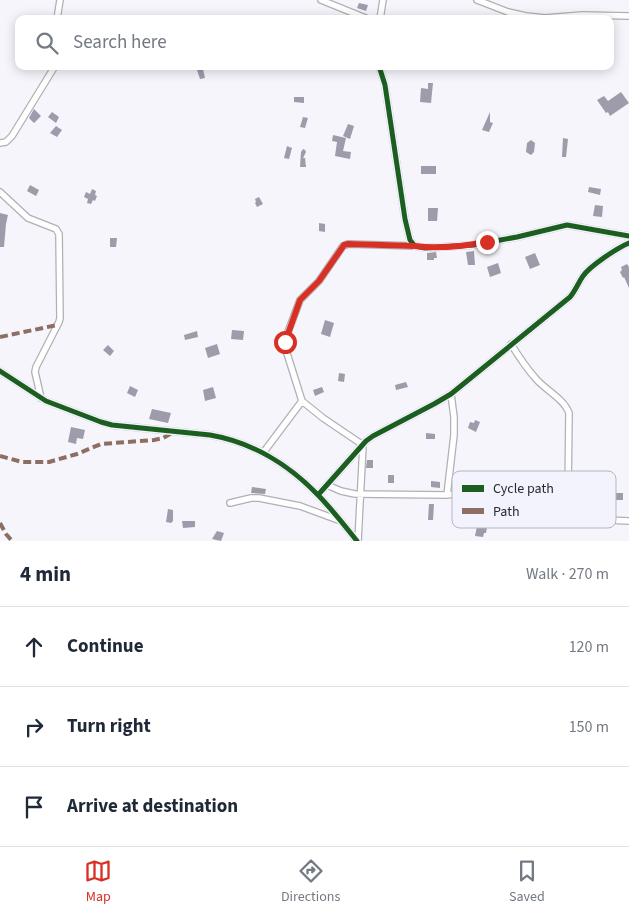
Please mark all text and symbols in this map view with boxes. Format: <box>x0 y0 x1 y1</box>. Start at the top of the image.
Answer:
search box <box>15 15 614 70</box>
icon: search <box>33 29 61 57</box>
text: Search here <box>73 29 167 56</box>
route end <box>476 231 499 254</box>
route start <box>274 331 297 354</box>
legend <box>452 471 616 528</box>
text: Cycle path <box>493 479 554 499</box>
text: Path <box>493 502 520 522</box>
text: 4 min <box>20 559 71 589</box>
text: Walk · 270 m <box>526 563 609 585</box>
icon: ahead <box>20 633 48 661</box>
text: Continue <box>67 633 144 660</box>
text: 120 m <box>569 636 609 658</box>
icon: right <box>20 713 48 741</box>
text: Turn right <box>67 713 151 740</box>
text: 150 m <box>569 716 609 738</box>
icon: arrive <box>20 793 48 821</box>
text: Arrive at destination <box>67 793 238 820</box>
tab: Map <box>84 857 112 907</box>
tab: Directions <box>281 857 340 907</box>
tab: Saved <box>509 857 545 907</box>

